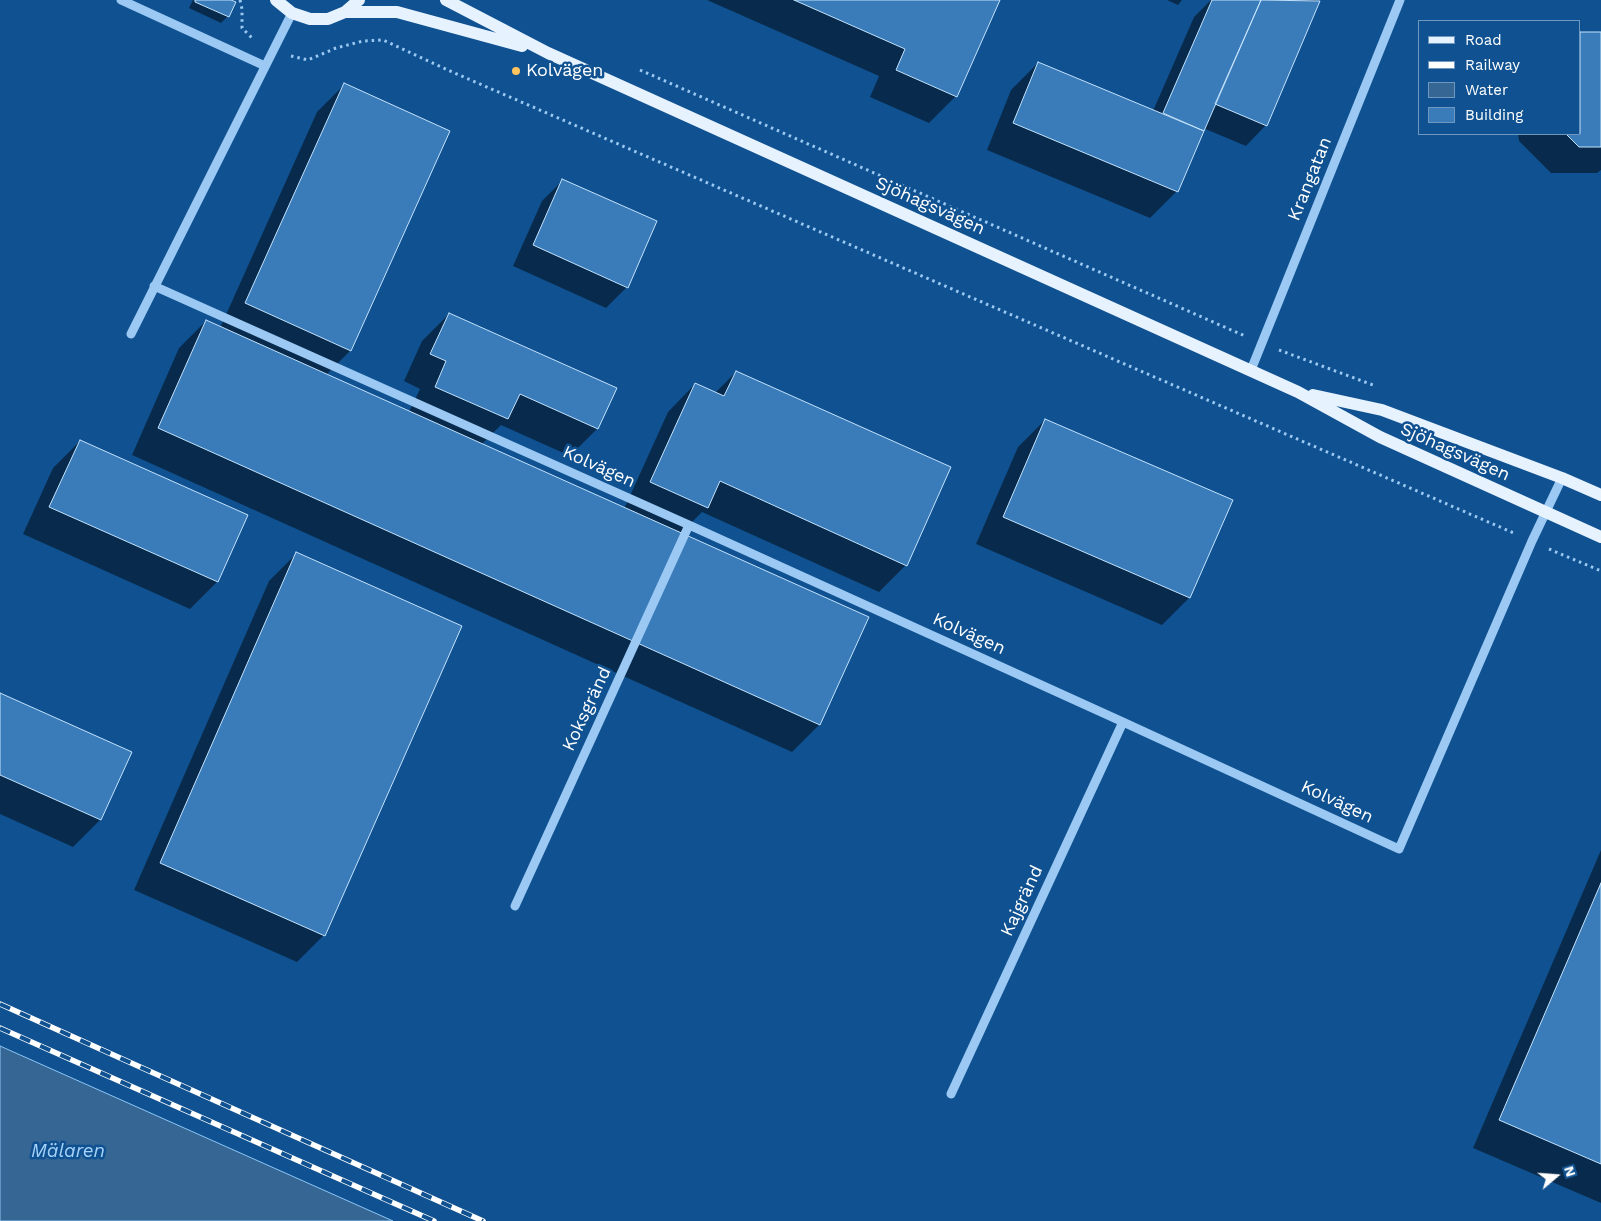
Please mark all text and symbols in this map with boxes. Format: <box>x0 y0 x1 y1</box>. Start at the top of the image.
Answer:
legend <box>1418 20 1581 135</box>
text: Road <box>1465 31 1502 49</box>
text: Railway <box>1465 56 1520 74</box>
place label: Kolvägen <box>526 60 603 82</box>
marker: Kolvägen <box>510 65 522 77</box>
text: Water <box>1465 81 1508 99</box>
text: Building <box>1465 106 1523 124</box>
street label: Krangatan <box>1283 134 1337 224</box>
street label: Sjöhagsvägen <box>872 172 988 240</box>
street label: Sjöhagsvägen <box>1397 418 1513 486</box>
street label: Kolvägen <box>559 441 639 493</box>
street label: Kolvägen <box>929 608 1009 660</box>
street label: Koksgränd <box>558 663 616 755</box>
street label: Kolvägen <box>1297 776 1377 828</box>
street label: Kajgränd <box>996 862 1048 940</box>
water label: Mälaren <box>31 1140 105 1162</box>
north arrow <box>1531 1151 1581 1201</box>
text: N <box>1561 1164 1579 1179</box>

